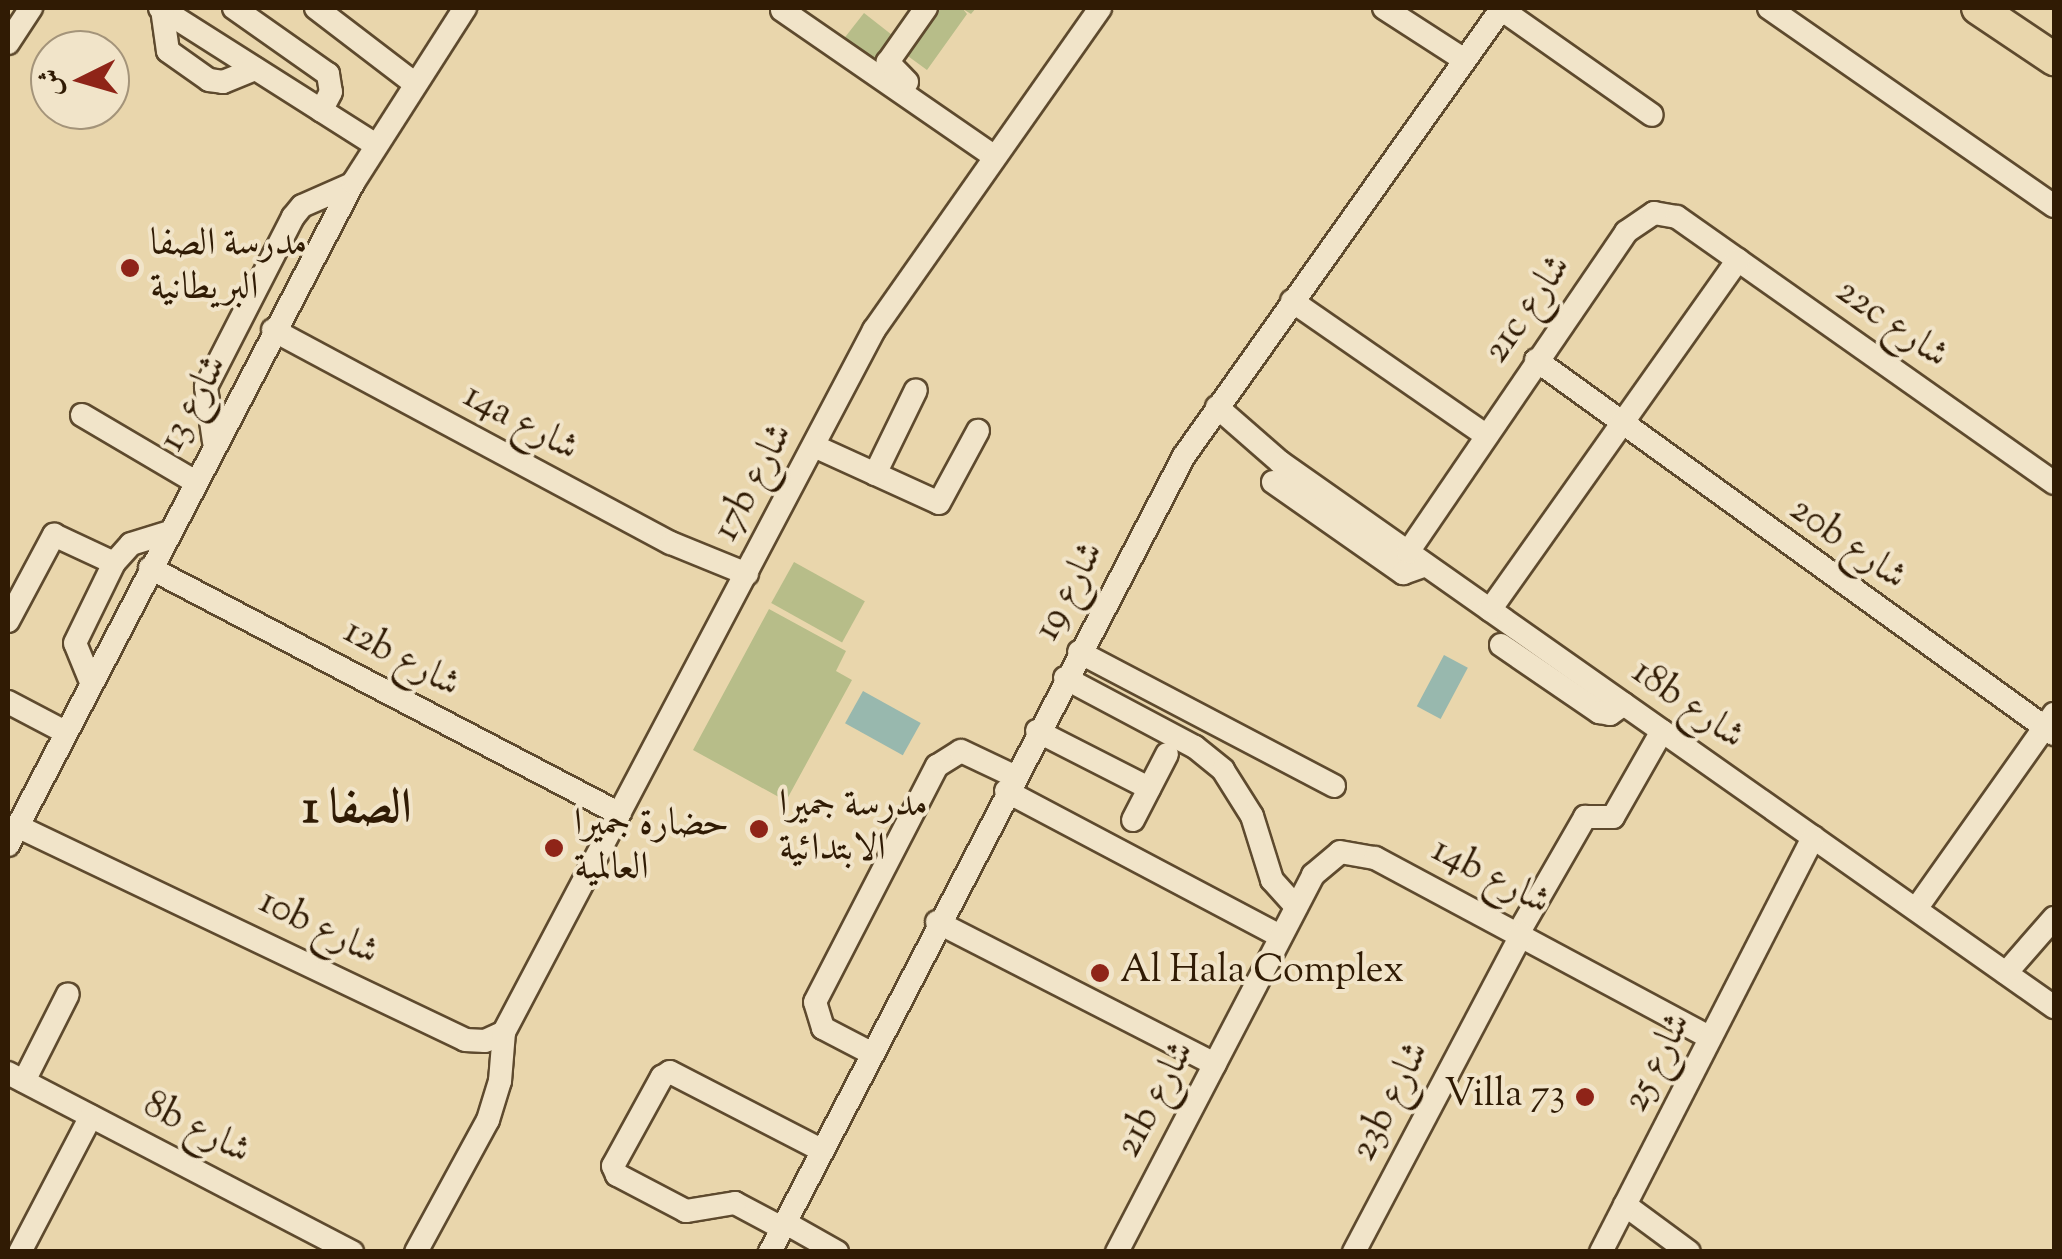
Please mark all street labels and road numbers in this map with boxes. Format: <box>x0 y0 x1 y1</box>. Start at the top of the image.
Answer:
street label: 21c شارع <box>1475 247 1583 373</box>
street label: 22c شارع <box>1826 270 1956 380</box>
street label: شارع 13 <box>151 348 239 460</box>
street label: 14a شارع <box>455 375 585 473</box>
street label: 17b شارع <box>705 416 805 550</box>
street label: 20b شارع <box>1780 488 1914 602</box>
street label: شارع 19 <box>1026 535 1116 649</box>
street label: 12b شارع <box>335 610 467 710</box>
street label: 18b شارع <box>1622 651 1752 761</box>
street label: 14b شارع <box>1423 829 1557 927</box>
street label: 10b شارع <box>251 881 385 977</box>
street label: شارع 25 <box>1615 1006 1703 1120</box>
street label: 21b شارع <box>1107 1034 1207 1166</box>
street label: 23b شارع <box>1343 1035 1441 1169</box>
street label: 8b شارع <box>135 1084 257 1176</box>

